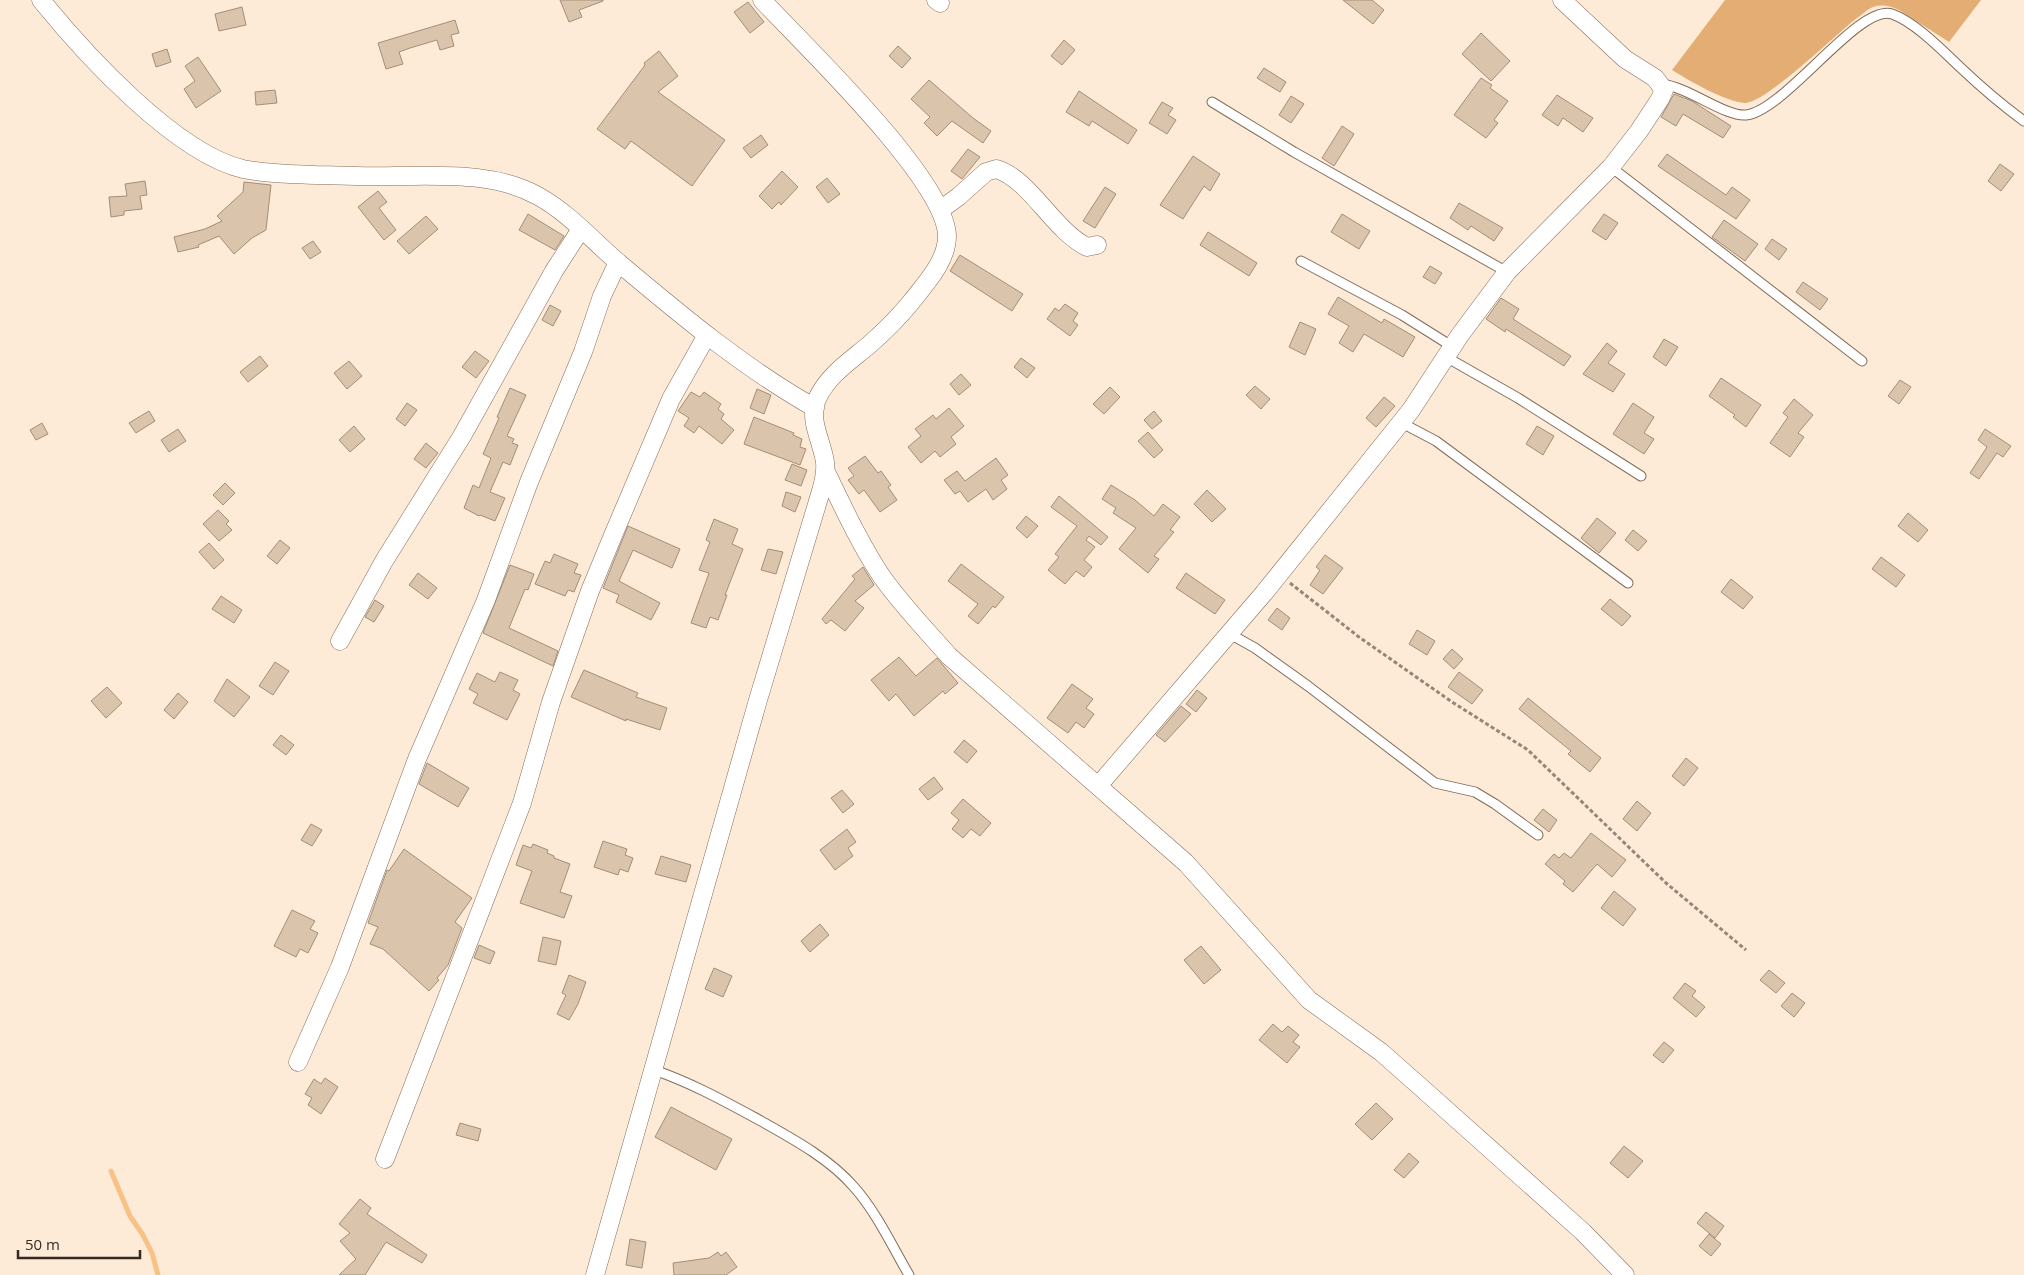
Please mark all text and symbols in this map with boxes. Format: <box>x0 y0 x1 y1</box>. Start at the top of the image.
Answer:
scale bar <box>18 1228 140 1260</box>
text: 50 m <box>25 1234 60 1254</box>

